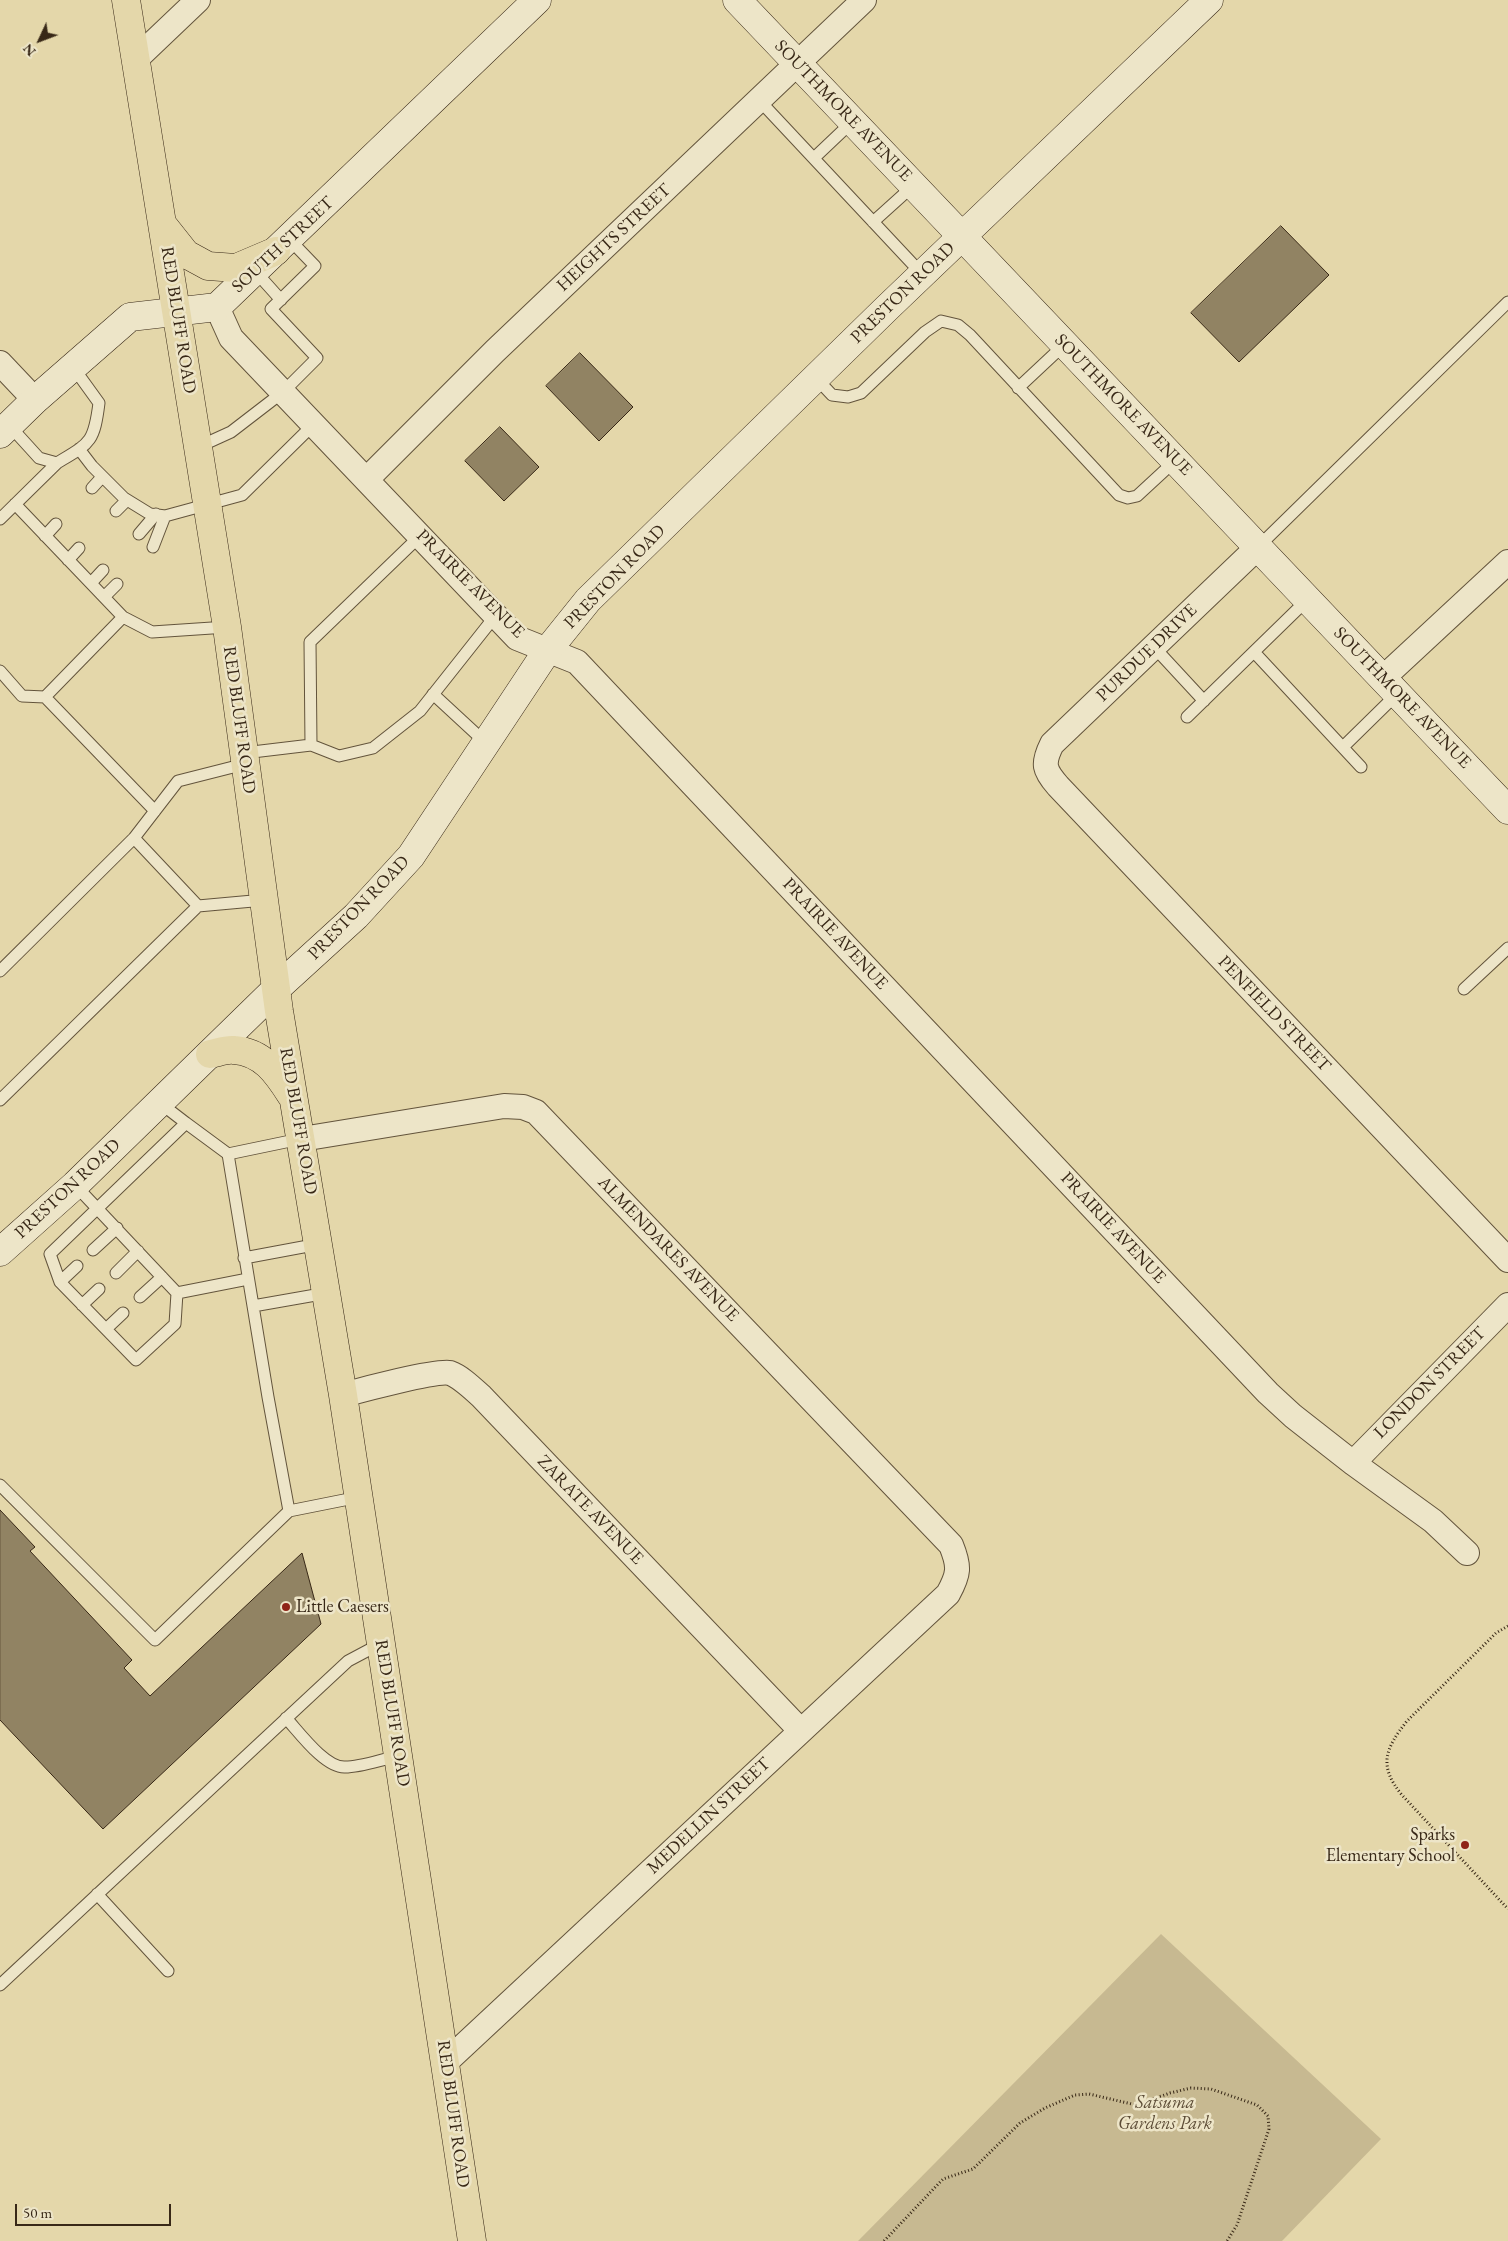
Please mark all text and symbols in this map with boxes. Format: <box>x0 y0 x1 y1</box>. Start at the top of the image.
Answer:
north arrow <box>15 15 65 65</box>
street label: SOUTHMORE AVENUE <box>770 36 916 186</box>
text: N <box>19 40 39 61</box>
street label: HEIGHTS STREET <box>552 180 676 296</box>
street label: SOUTH STREET <box>228 192 338 298</box>
street label: PRESTON ROAD <box>846 238 960 348</box>
street label: RED BLUFF ROAD <box>156 245 200 395</box>
street label: SOUTHMORE AVENUE <box>1050 330 1196 480</box>
street label: PRESTON ROAD <box>560 520 670 634</box>
street label: PRAIRIE AVENUE <box>411 525 529 643</box>
street label: PURDUE DRIVE <box>1092 600 1202 706</box>
street label: SOUTHMORE AVENUE <box>1329 623 1475 773</box>
street label: RED BLUFF ROAD <box>218 645 260 795</box>
street label: PRESTON ROAD <box>304 851 414 965</box>
street label: PRAIRIE AVENUE <box>778 874 892 994</box>
street label: PENFIELD STREET <box>1213 951 1335 1077</box>
street label: RED BLUFF ROAD <box>274 1046 322 1196</box>
street label: PRESTON ROAD <box>11 1135 125 1243</box>
street label: PRAIRIE AVENUE <box>1056 1168 1170 1288</box>
street label: ALMENDARES AVENUE <box>593 1172 743 1326</box>
street label: LONDON STREET <box>1370 1323 1490 1443</box>
street label: ZARATE AVENUE <box>532 1451 648 1569</box>
place label: Little Caesers <box>296 1596 389 1618</box>
marker: Little Caesers <box>280 1601 292 1613</box>
street label: RED BLUFF ROAD <box>370 1638 414 1788</box>
street label: MEDELLIN STREET <box>643 1753 775 1879</box>
place label: Sparks Elementary School <box>1326 1824 1455 1866</box>
marker: Sparks Elementary School <box>1459 1839 1471 1851</box>
street label: RED BLUFF ROAD <box>432 2039 474 2189</box>
park label: Satsuma Gardens Park <box>1118 2092 1212 2134</box>
scale bar <box>18 2194 174 2226</box>
text: 50 m <box>23 2203 52 2222</box>

